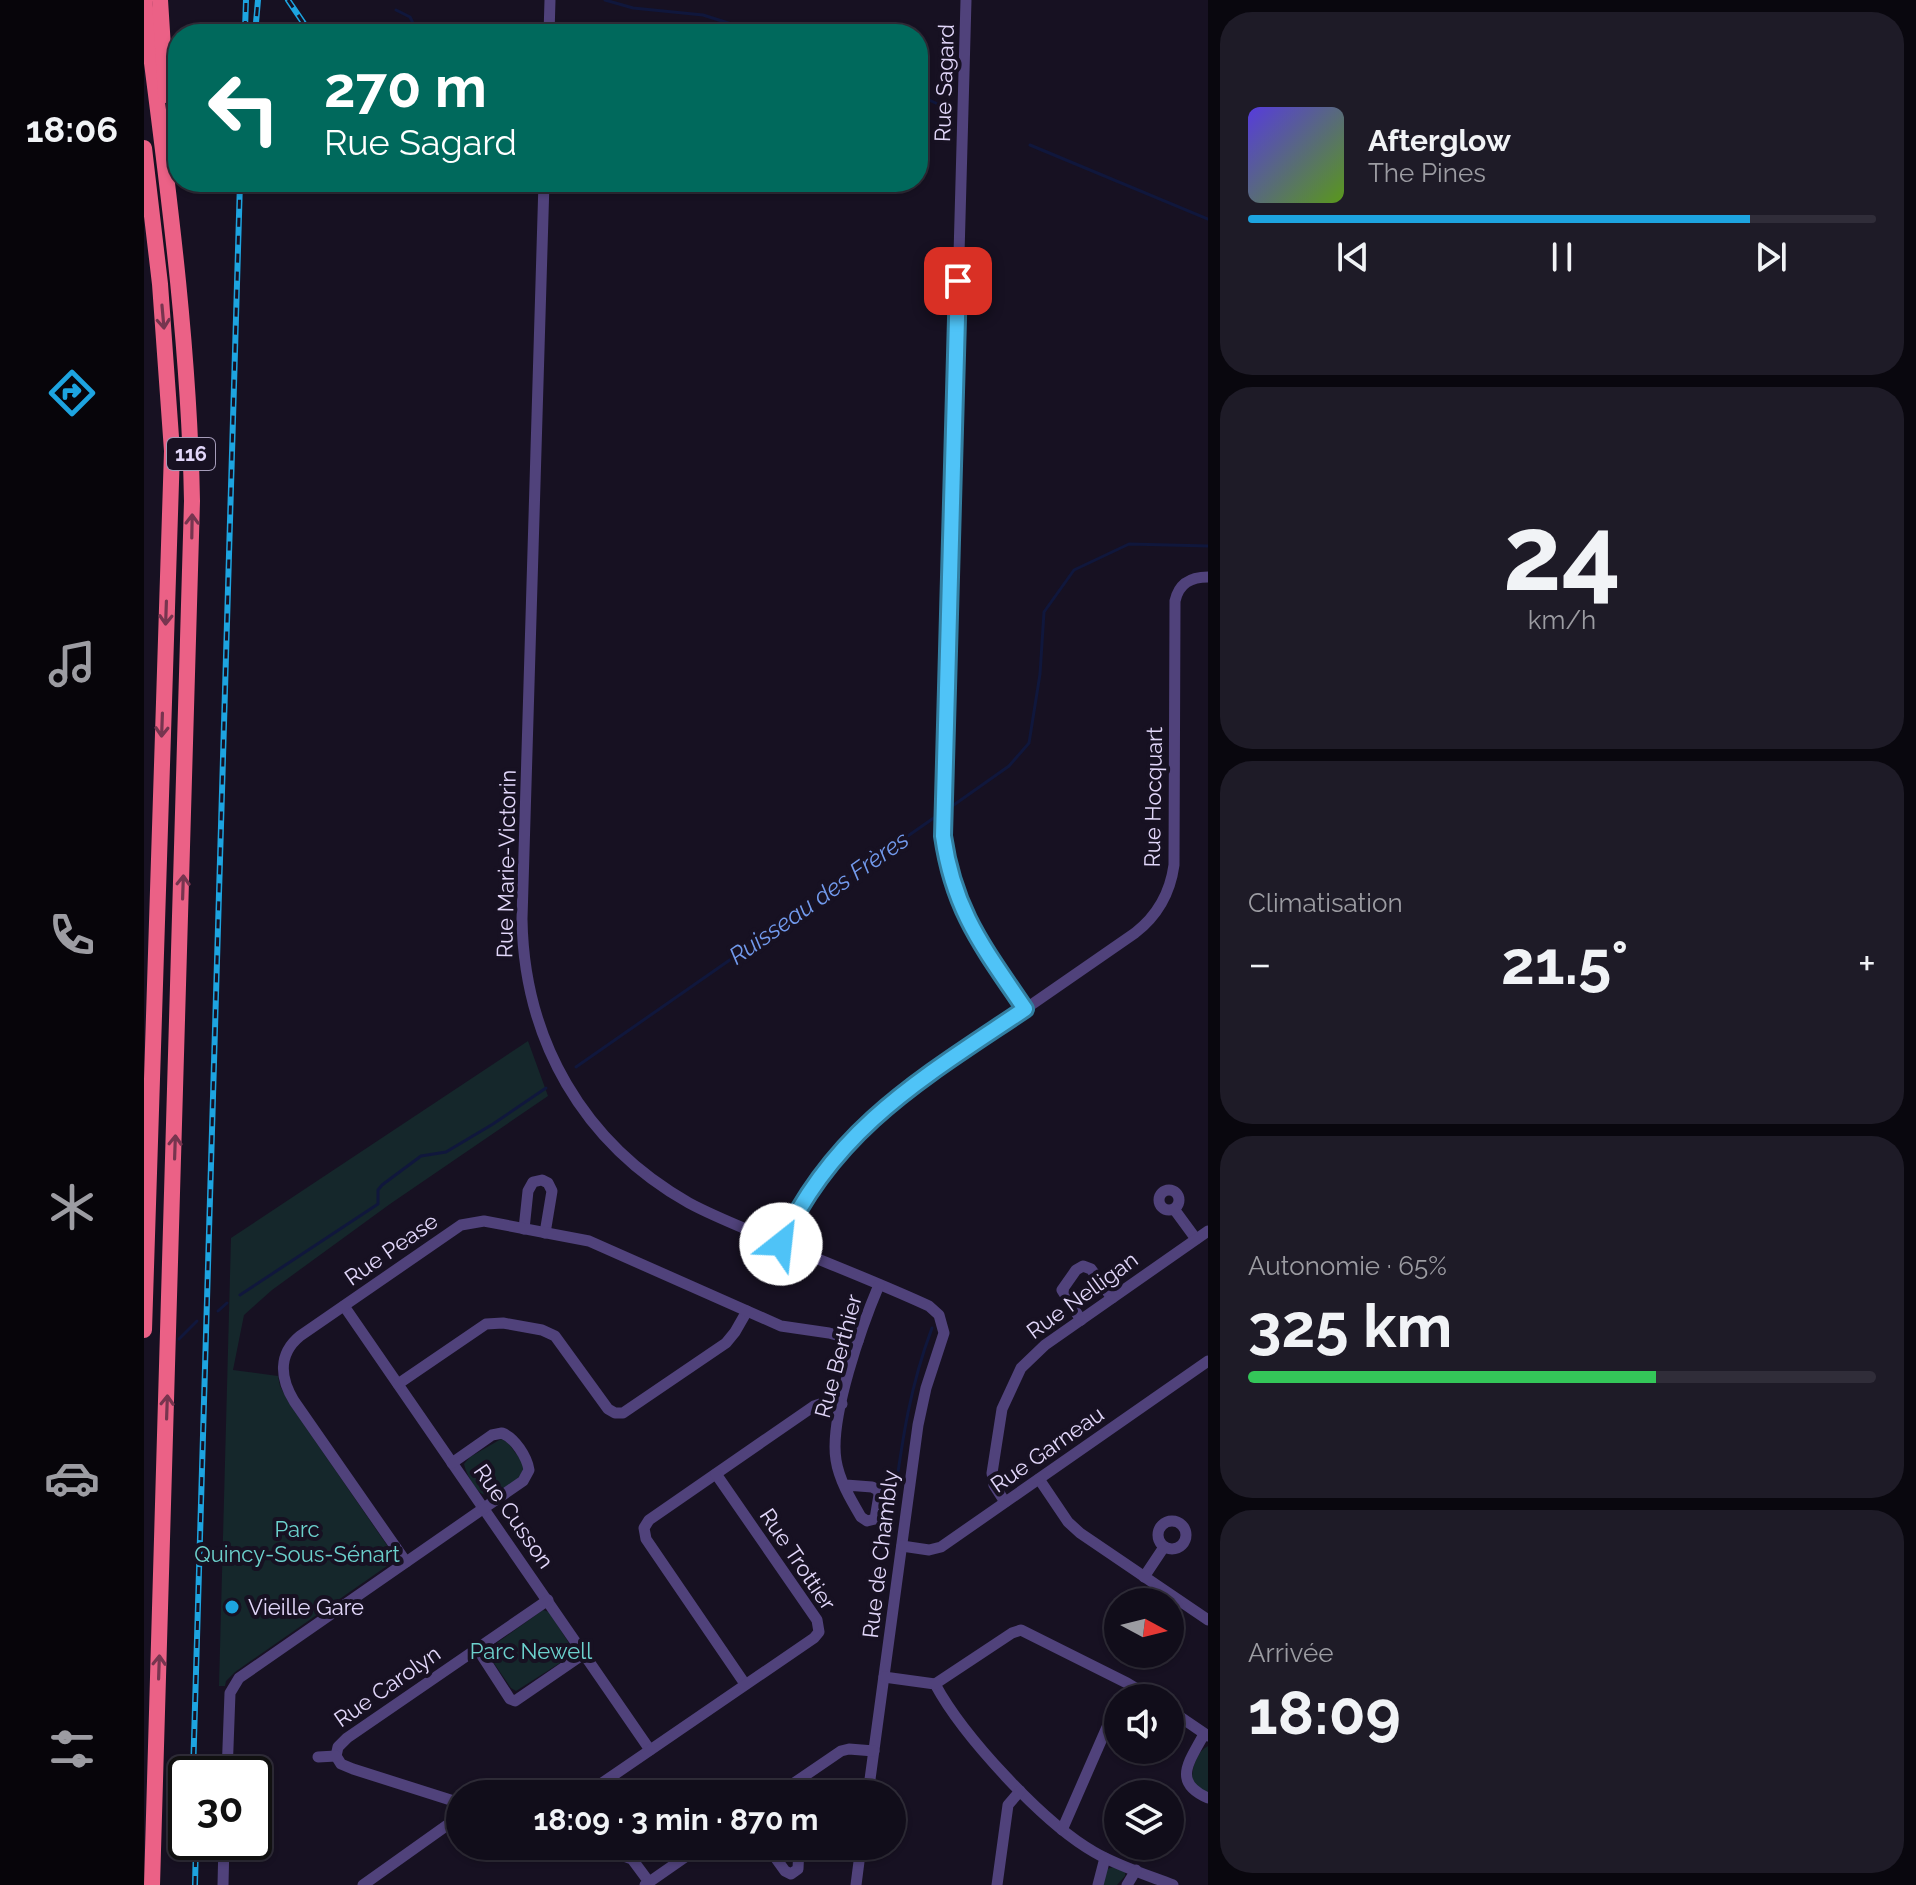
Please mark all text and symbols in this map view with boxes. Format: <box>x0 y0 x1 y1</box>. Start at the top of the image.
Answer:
street label: Rue Sagard <box>929 24 959 142</box>
text: 270 m <box>324 54 487 120</box>
icon: left <box>192 56 296 160</box>
text: 18:06 <box>26 108 118 150</box>
text: Rue Sagard <box>324 121 517 163</box>
text: Afterglow <box>1368 123 1511 158</box>
text: The Pines <box>1368 158 1486 188</box>
icon: previous <box>1331 235 1375 279</box>
icon: pause <box>1540 235 1584 279</box>
icon: next <box>1749 235 1793 279</box>
pin <box>924 247 992 315</box>
icon: arrive <box>936 259 980 303</box>
one-way arrow <box>156 303 171 330</box>
icon: directions <box>44 365 100 421</box>
road number: 116 <box>167 438 215 470</box>
text: 24 <box>1503 492 1621 614</box>
one-way arrow <box>184 513 200 540</box>
one-way arrow <box>158 599 173 626</box>
text: km/h <box>1528 605 1596 635</box>
icon: music <box>44 636 100 692</box>
one-way arrow <box>155 711 170 738</box>
street label: Rue Hocquart <box>1139 726 1167 868</box>
street label: Rue Marie-Victorin <box>491 770 521 958</box>
water label: Ruisseau des Frères <box>723 825 914 971</box>
one-way arrow <box>175 874 190 901</box>
text: Climatisation <box>1248 888 1403 918</box>
icon: phone <box>44 907 100 963</box>
text: 21.5° <box>1501 928 1628 998</box>
text: − <box>1248 938 1272 989</box>
text: + <box>1858 938 1876 989</box>
one-way arrow <box>167 1134 182 1161</box>
icon: climate <box>44 1179 100 1235</box>
position arrow <box>739 1202 823 1286</box>
street label: Rue Pease <box>339 1207 443 1291</box>
street label: Rue Nelligan <box>1021 1246 1143 1344</box>
text: Autonomie · 65% <box>1248 1251 1447 1281</box>
street label: Rue Berthier <box>809 1291 867 1421</box>
text: 325 km <box>1248 1291 1452 1361</box>
one-way arrow <box>159 1394 175 1421</box>
street label: Rue Garneau <box>985 1400 1109 1498</box>
icon: car <box>44 1450 100 1506</box>
street label: Rue Cusson <box>469 1459 559 1573</box>
street label: Rue de Chambly <box>857 1468 903 1640</box>
street label: Rue Trottier <box>754 1503 842 1615</box>
park label: Parc Quincy-Sous-Sénart <box>194 1516 400 1567</box>
north arrow <box>1104 1588 1184 1668</box>
map controls <box>1104 1588 1184 1860</box>
place label: Vieille Gare <box>248 1594 364 1620</box>
marker: Vieille Gare <box>223 1598 241 1616</box>
park label: Parc Newell <box>470 1638 592 1664</box>
text: Arrivée <box>1248 1638 1333 1668</box>
street label: Rue Carolyn <box>329 1640 445 1732</box>
one-way arrow <box>151 1654 166 1681</box>
text: 18:09 <box>1248 1678 1401 1748</box>
button: sound <box>1104 1684 1184 1764</box>
icon: filters <box>44 1721 100 1777</box>
speed limit sign: 30 <box>168 1756 272 1860</box>
button: layers <box>1104 1780 1184 1860</box>
text: 18:09 · 3 min · 870 m <box>534 1802 818 1837</box>

